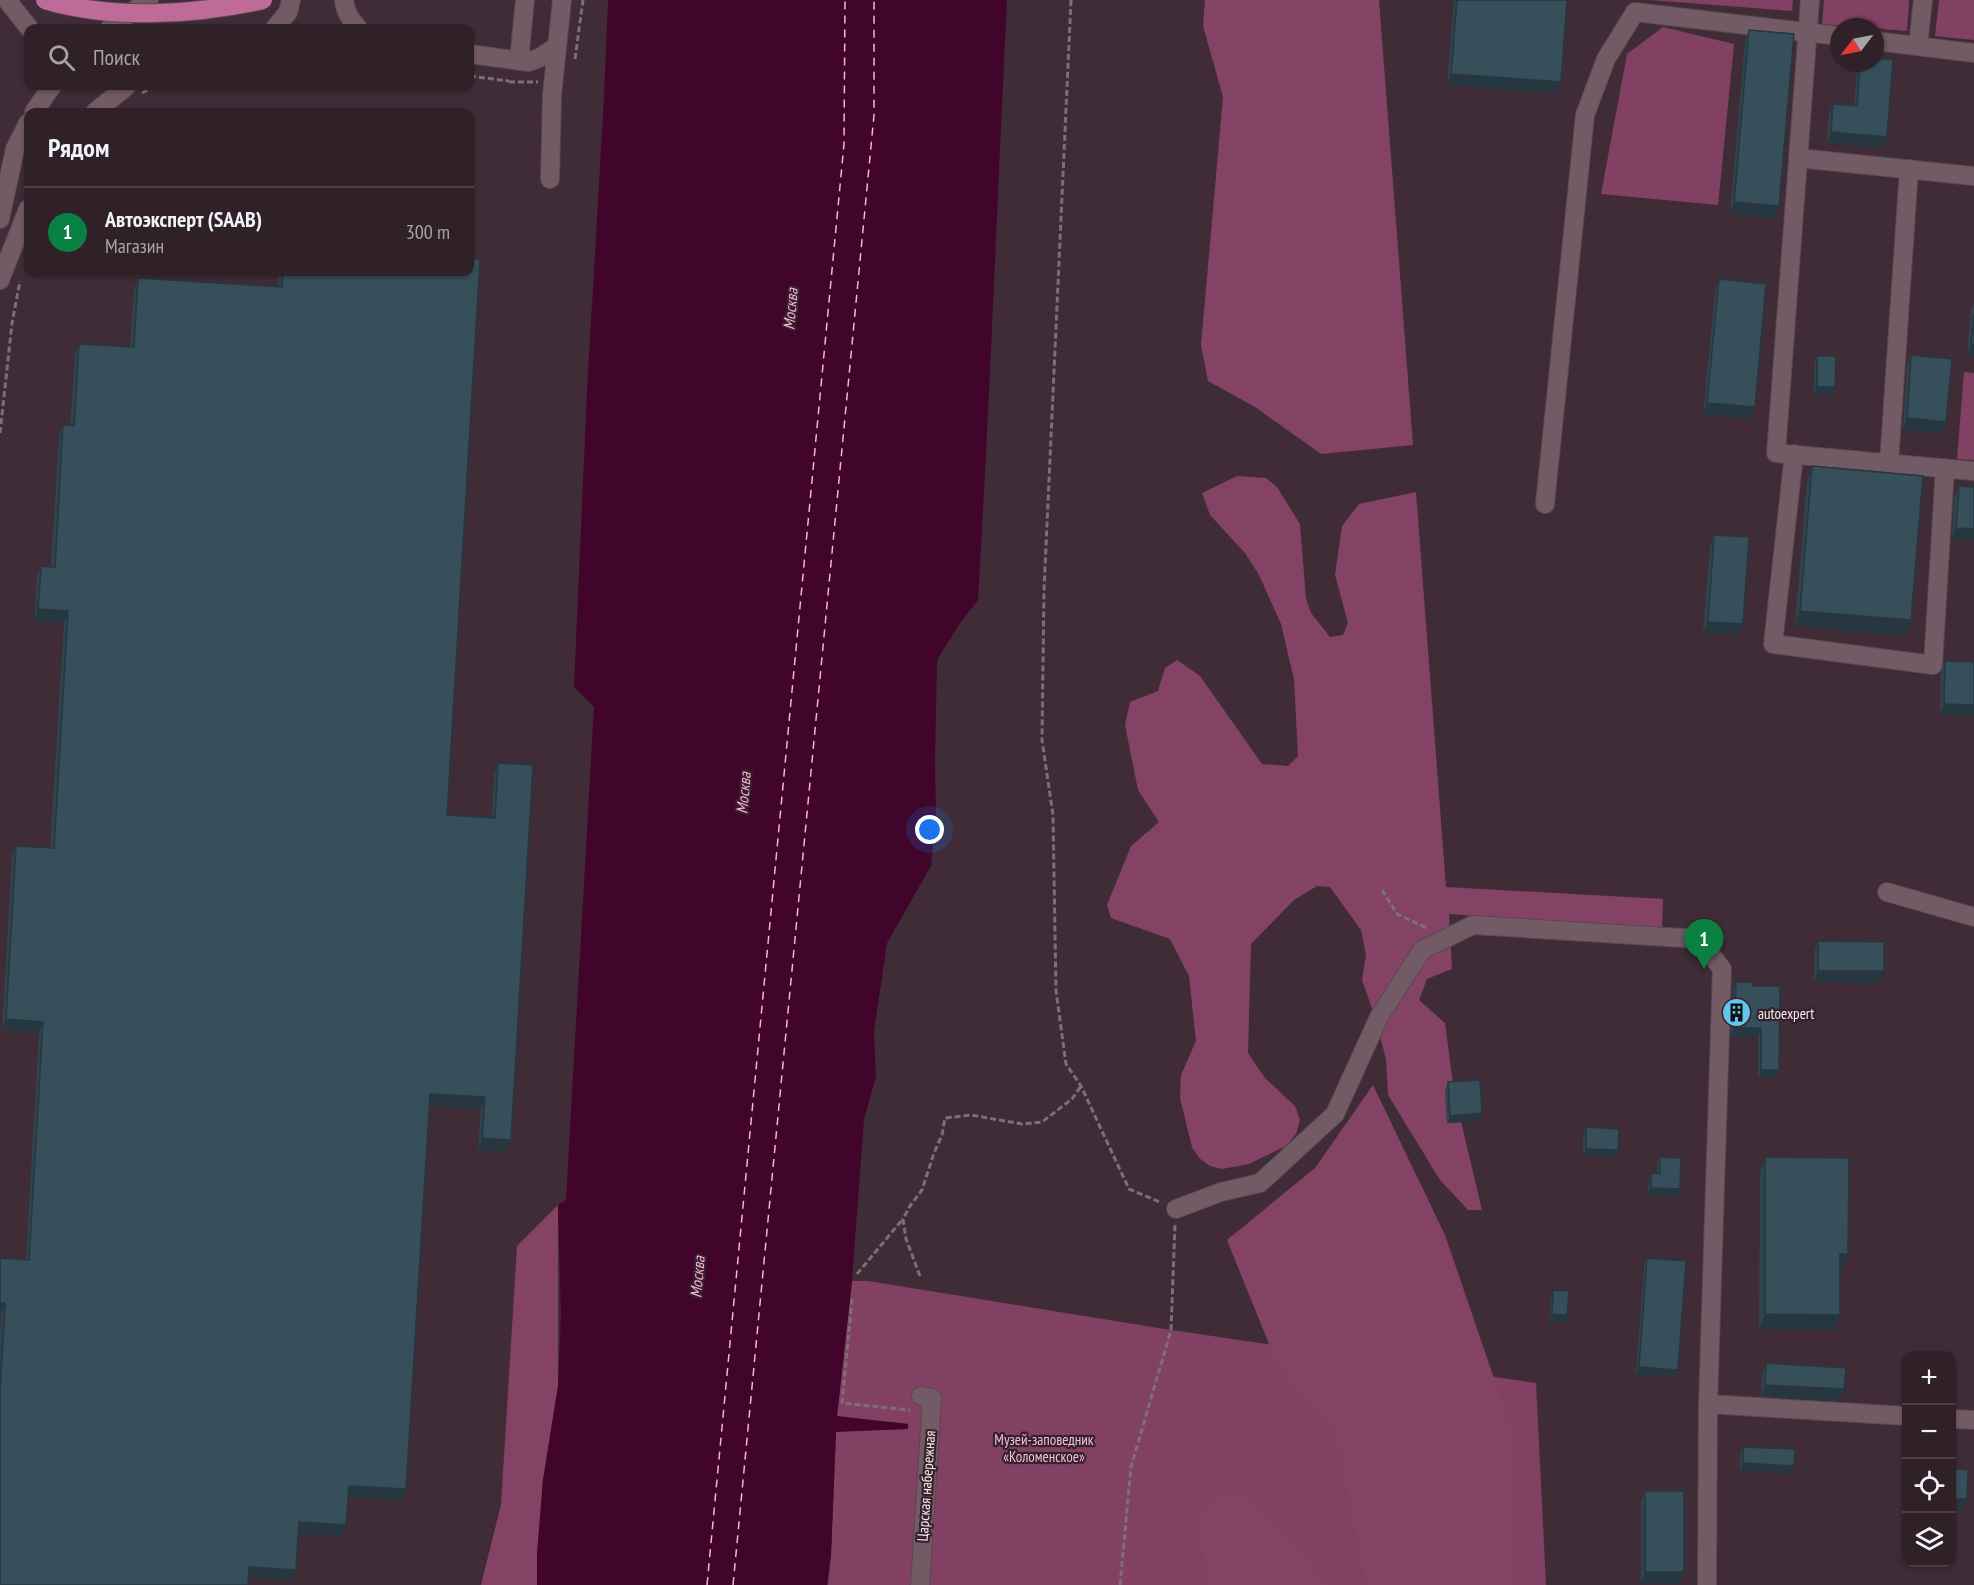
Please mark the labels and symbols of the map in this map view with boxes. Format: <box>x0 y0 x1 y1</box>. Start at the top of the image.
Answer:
north arrow <box>1830 18 1884 72</box>
water label: Москва <box>778 286 802 331</box>
water label: Москва <box>731 770 755 815</box>
your location <box>915 815 944 844</box>
pin: 1 <box>1684 920 1724 969</box>
building icon: autoexpert <box>1721 997 1753 1029</box>
place label: autoexpert <box>1758 1004 1814 1023</box>
water label: Москва <box>685 1254 709 1299</box>
street label: Царская набережная <box>913 1430 939 1542</box>
park label: Музей-заповедник «Коломенское» <box>994 1430 1094 1466</box>

